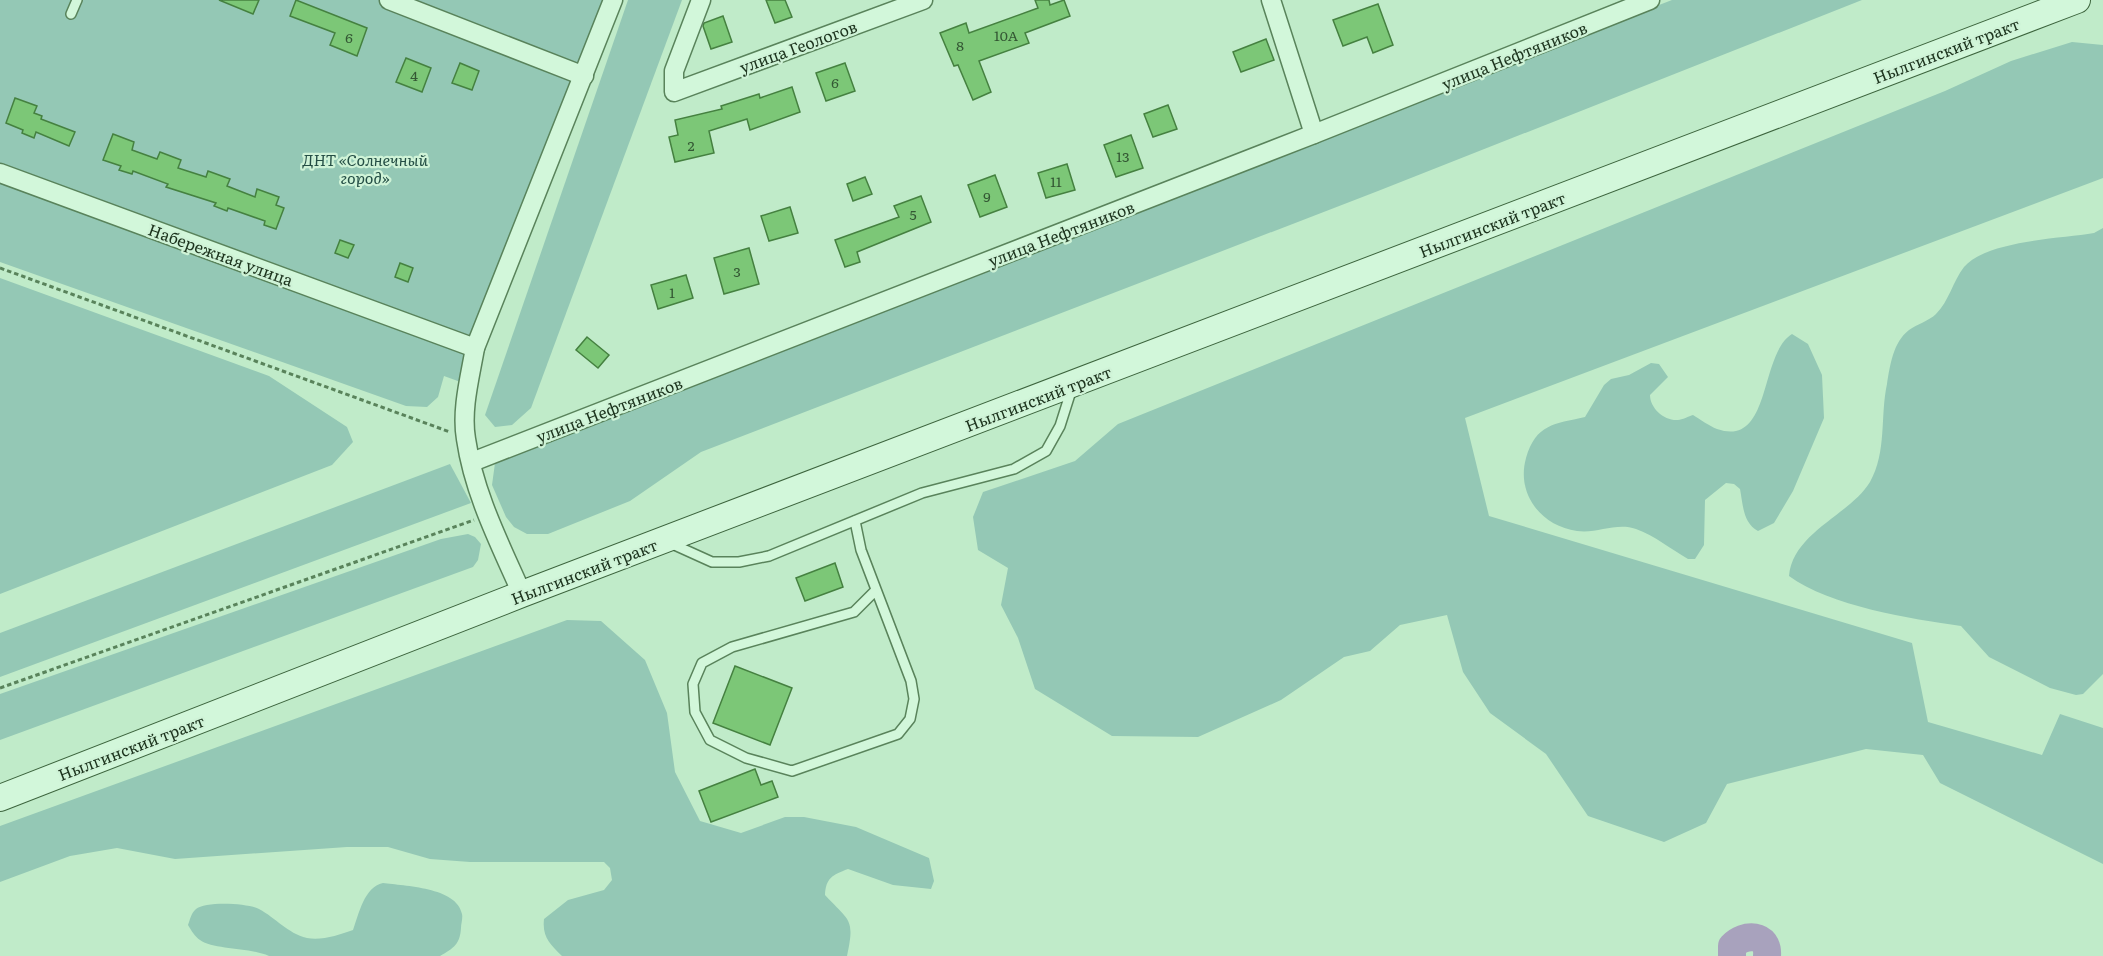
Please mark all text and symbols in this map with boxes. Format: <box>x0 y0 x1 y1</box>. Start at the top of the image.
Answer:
street label: Нылгинский тракт <box>1869 11 2023 89</box>
street label: улица Геологов <box>736 14 860 78</box>
street label: улица Нефтяников <box>1438 15 1590 95</box>
house number: 10А <box>994 25 1019 45</box>
house number: 6 <box>345 27 353 47</box>
house number: 8 <box>956 35 964 55</box>
house number: 4 <box>410 65 418 85</box>
house number: 6 <box>831 72 839 92</box>
house number: 2 <box>687 135 695 155</box>
house number: 13 <box>1116 146 1130 166</box>
park label: ДНТ «Солнечный город» <box>302 147 428 189</box>
house number: 11 <box>1050 171 1062 191</box>
street label: Нылгинский тракт <box>1415 185 1569 263</box>
house number: 9 <box>983 186 991 206</box>
street label: улица Нефтяников <box>984 194 1138 272</box>
house number: 5 <box>909 204 917 224</box>
street label: Набережная улица <box>145 217 297 292</box>
house number: 3 <box>733 261 741 281</box>
house number: 1 <box>669 282 675 302</box>
street label: Нылгинский тракт <box>961 359 1115 437</box>
street label: улица Нефтяников <box>532 370 686 448</box>
street label: Нылгинский тракт <box>507 532 661 610</box>
street label: Нылгинский тракт <box>54 708 208 786</box>

